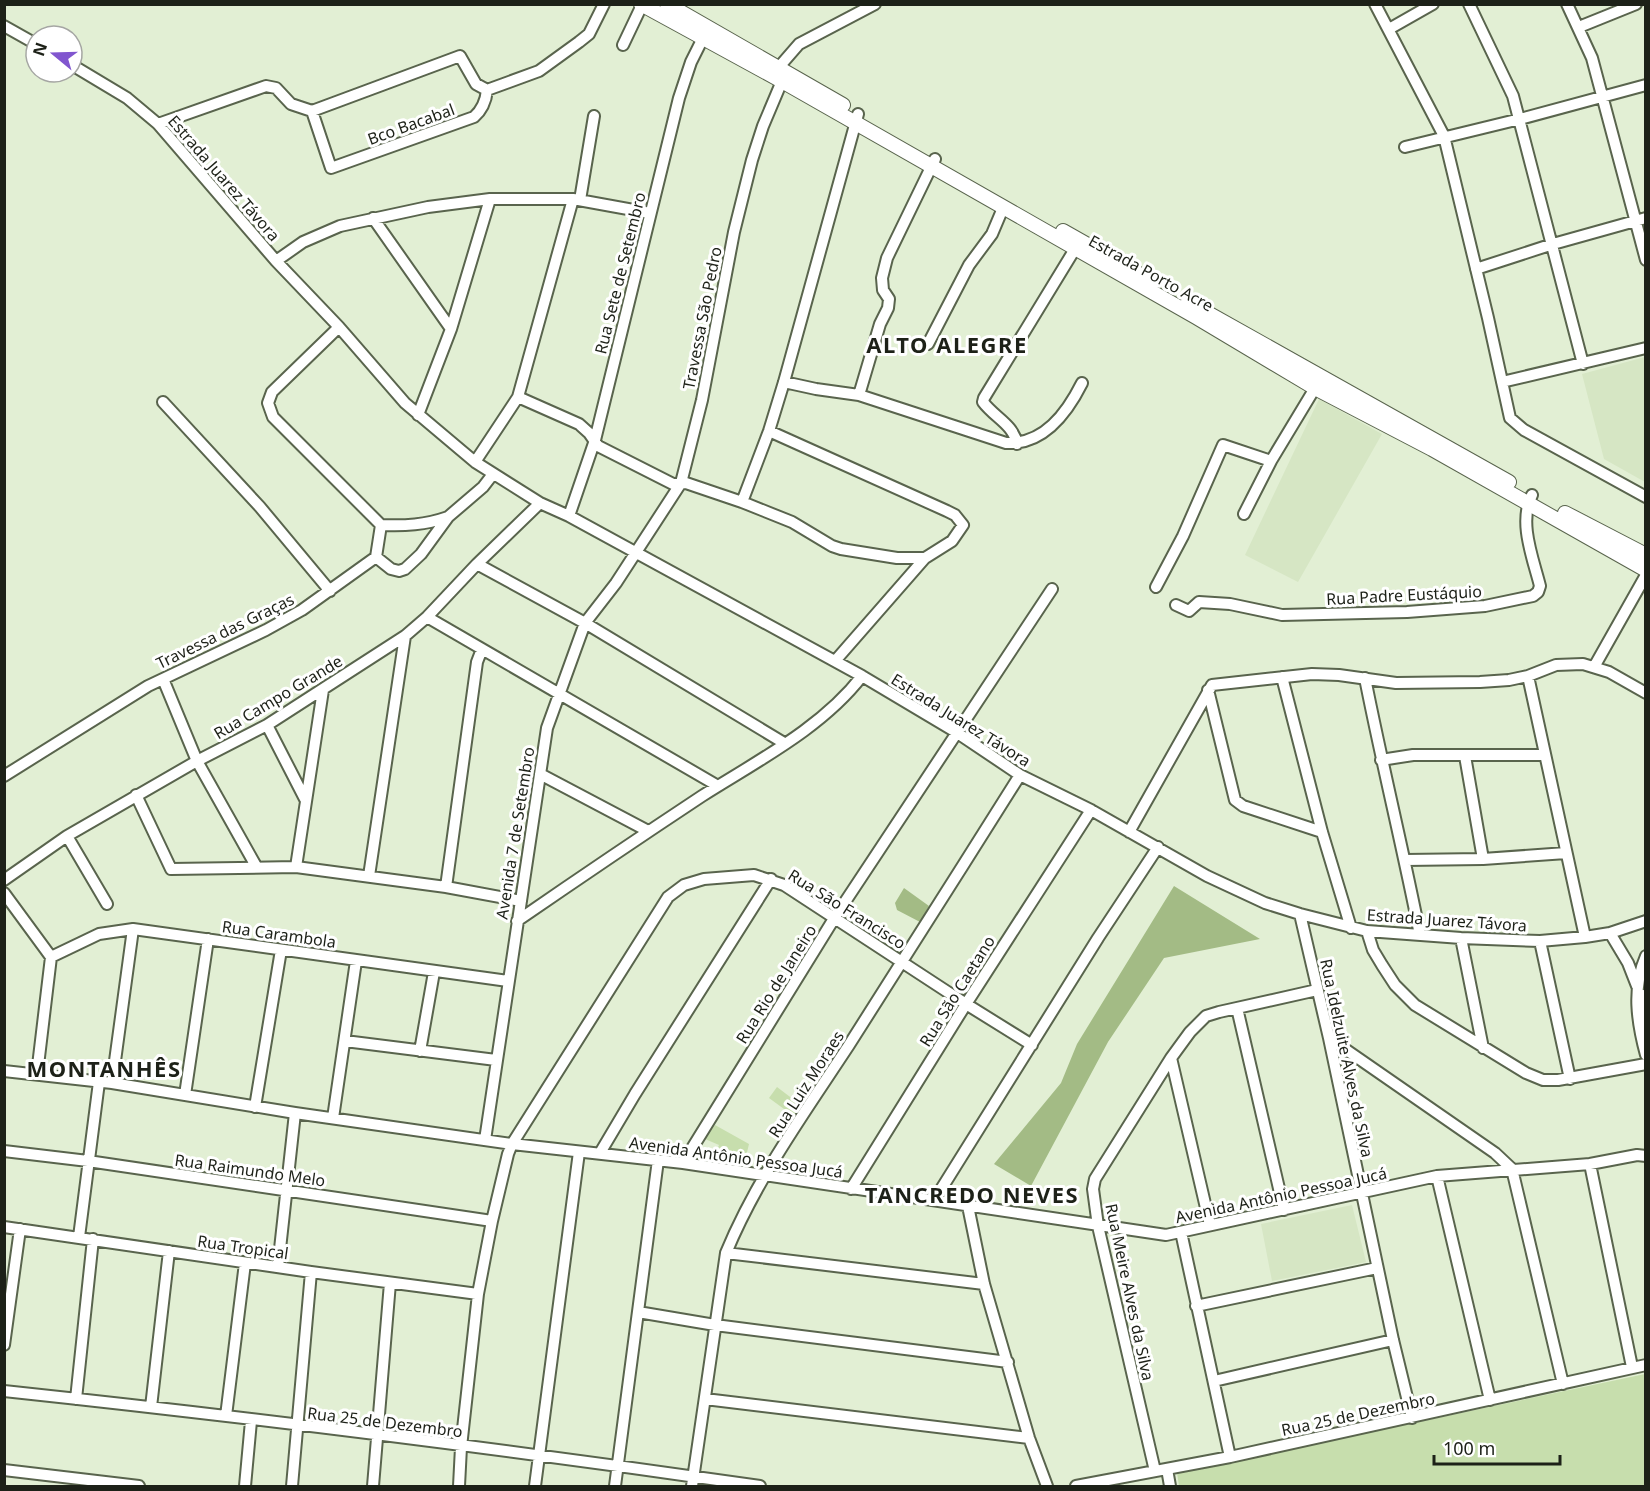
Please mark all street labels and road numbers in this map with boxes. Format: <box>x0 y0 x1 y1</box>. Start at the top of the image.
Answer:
street label: Bco Bacabal <box>365 98 457 150</box>
street label: Estrada Juarez Távora <box>163 110 285 246</box>
street label: Rua Sete de Setembro <box>589 190 651 356</box>
street label: Estrada Porto Acre <box>1085 230 1217 316</box>
street label: Travessa São Pedro <box>677 245 727 391</box>
street label: Rua Padre Eustáquio <box>1326 580 1482 610</box>
street label: Travessa das Graças <box>152 588 298 674</box>
street label: Rua Campo Grande <box>210 650 346 744</box>
street label: Estrada Juarez Távora <box>887 668 1035 772</box>
street label: Avenida 7 de Setembro <box>491 745 539 921</box>
street label: Rua São Francisco <box>784 864 910 954</box>
street label: Estrada Juarez Távora <box>1366 903 1528 937</box>
street label: Rua Carambola <box>221 915 337 953</box>
street label: Rua Rio de Janeiro <box>731 920 821 1048</box>
street label: Rua São Caetano <box>914 931 1000 1051</box>
street label: Rua Idelzuite Alves da Silva <box>1315 957 1379 1159</box>
street label: Rua Luiz Moraes <box>763 1026 849 1142</box>
street label: Avenida Antônio Pessoa Jucá <box>628 1131 844 1183</box>
street label: Rua Raimundo Melo <box>173 1149 327 1191</box>
street label: Avenida Antônio Pessoa Jucá <box>1173 1162 1389 1228</box>
street label: Rua Meire Alves da Silva <box>1100 1201 1160 1383</box>
street label: Rua Tropical <box>196 1230 290 1264</box>
street label: Rua 25 de Dezembro <box>1279 1387 1437 1441</box>
street label: Rua 25 de Dezembro <box>306 1402 464 1442</box>

